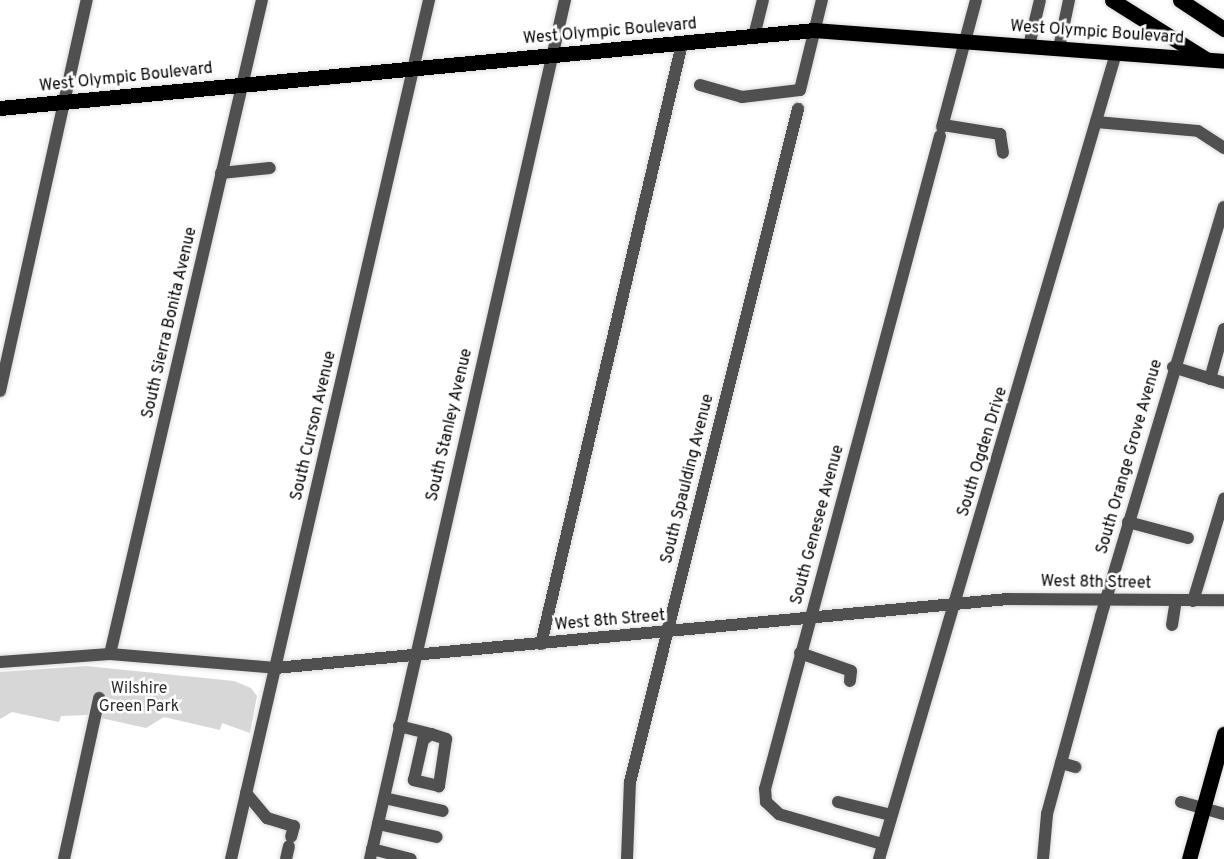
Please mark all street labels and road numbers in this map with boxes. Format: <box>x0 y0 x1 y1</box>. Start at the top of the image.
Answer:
street label: West Olympic Boulevard <box>522 15 698 49</box>
street label: West Olympic Boulevard <box>1009 17 1185 49</box>
street label: West Olympic Boulevard <box>38 59 214 97</box>
street label: South Sierra Bonita Avenue <box>139 225 201 421</box>
street label: South Stanley Avenue <box>423 346 477 504</box>
street label: South Curson Avenue <box>287 349 341 503</box>
street label: South Orange Grove Avenue <box>1093 357 1167 557</box>
street label: South Ogden Drive <box>954 385 1012 519</box>
street label: South Spaulding Avenue <box>658 392 718 566</box>
street label: South Genesee Avenue <box>787 443 849 607</box>
street label: West 8th Street <box>1040 572 1152 594</box>
street label: West 8th Street <box>554 607 666 635</box>

